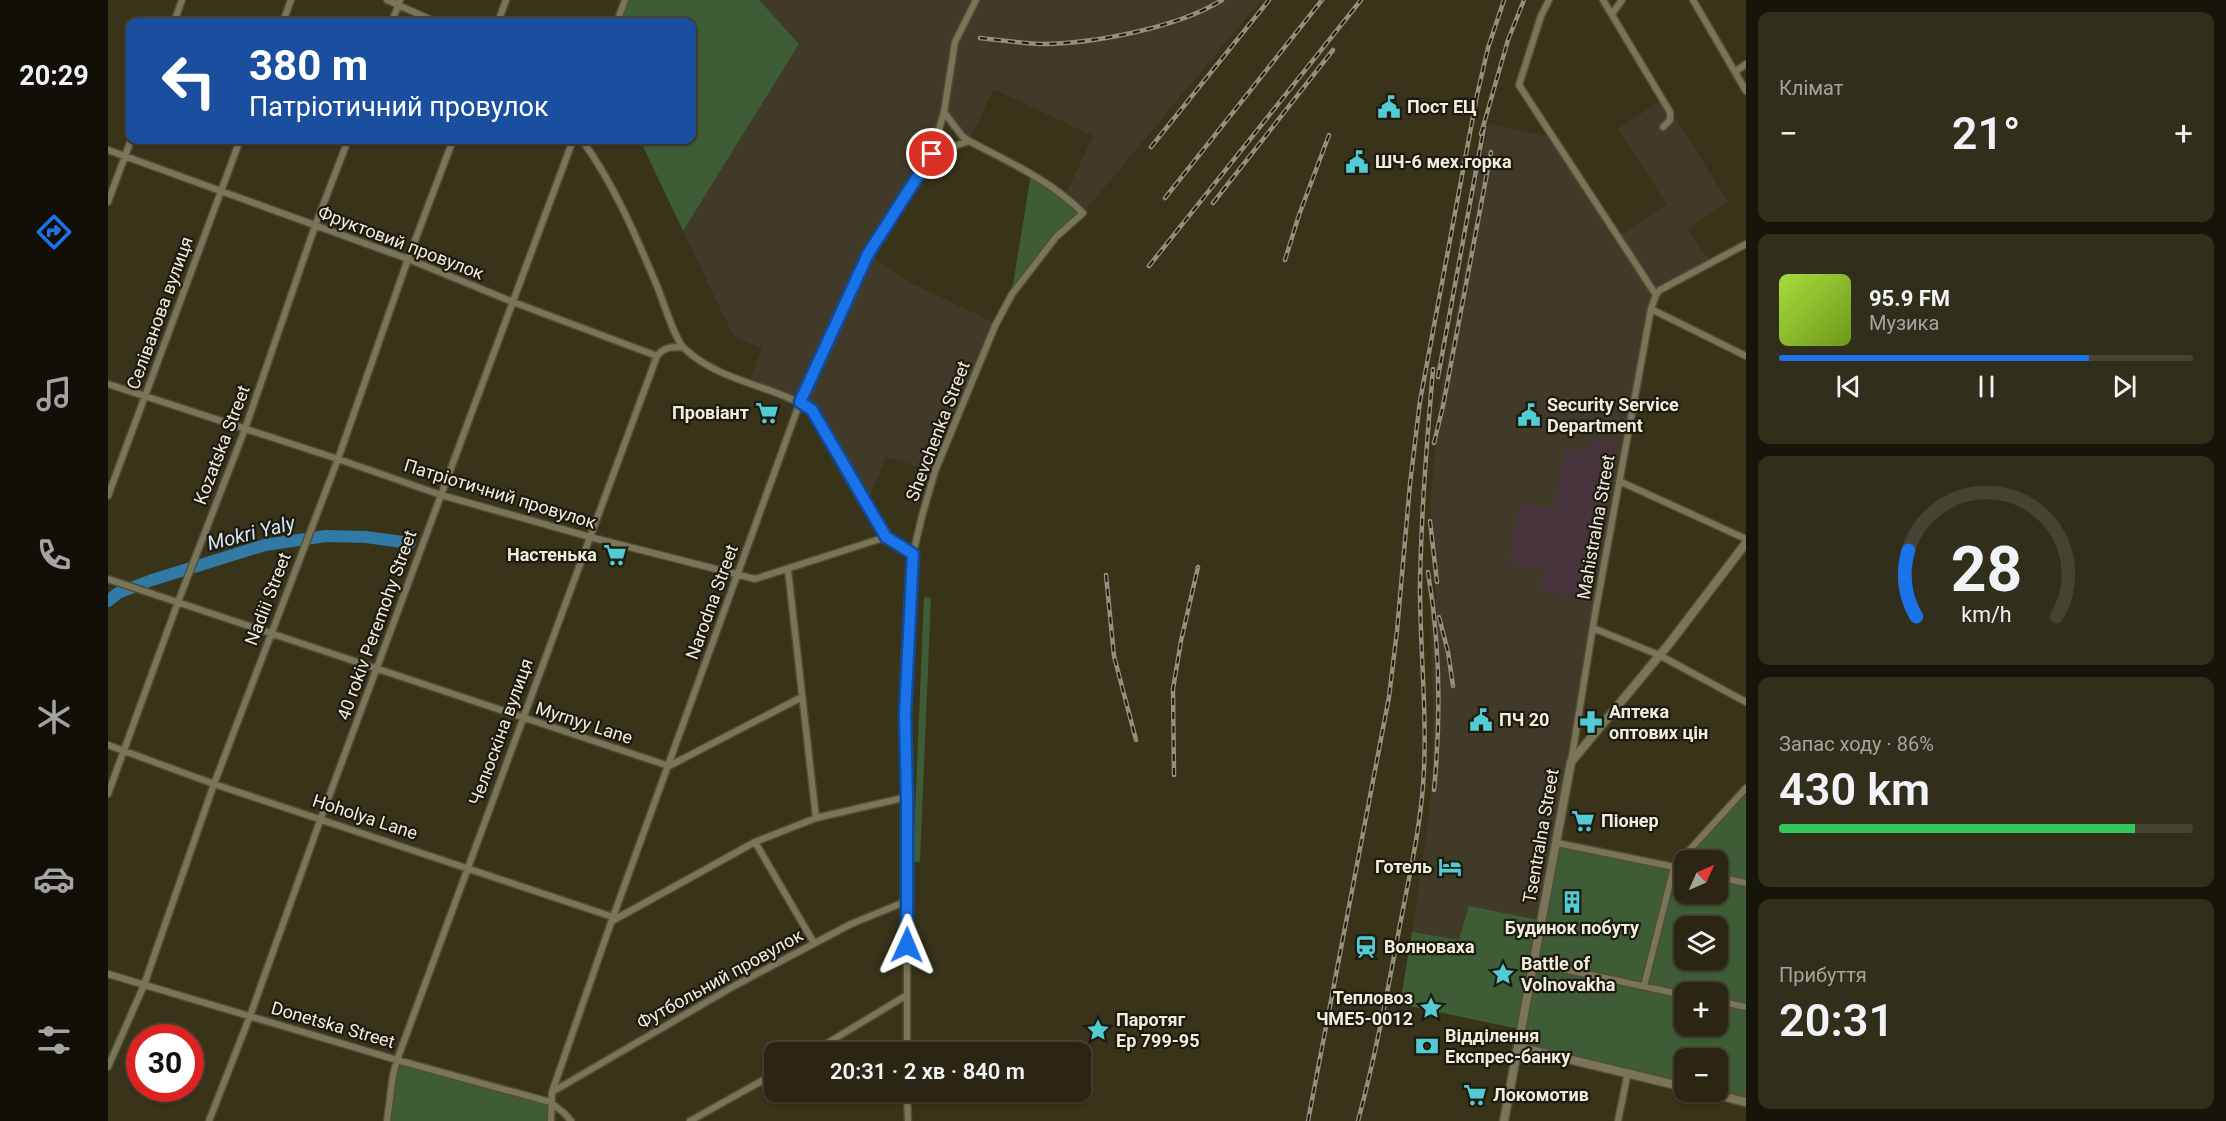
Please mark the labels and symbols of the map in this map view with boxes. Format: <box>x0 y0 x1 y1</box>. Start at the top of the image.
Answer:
public building icon: Пост ЕЦ <box>1376 94 1402 120</box>
place label: Пост ЕЦ <box>1407 96 1477 117</box>
pin <box>906 128 957 179</box>
public building icon: ШЧ-6 мех.горка <box>1344 149 1370 175</box>
place label: ШЧ-6 мех.горка <box>1375 151 1512 172</box>
street label: Фруктовий провулок <box>315 201 487 284</box>
street label: Селіванова вулиця <box>122 234 197 392</box>
street label: Shevchenka Street <box>901 358 974 504</box>
street label: Kozatska Street <box>189 382 254 507</box>
place label: Security Service Department <box>1547 394 1679 436</box>
supermarket icon: Провіант <box>754 400 780 426</box>
place label: Провіант <box>672 402 749 423</box>
public building icon: Security Service Department <box>1516 402 1542 428</box>
street label: Mahistralna Street <box>1572 453 1619 601</box>
street label: Патріотичний провулок <box>402 454 599 533</box>
water label: Mokri Yaly <box>205 510 298 555</box>
street label: 40 rokiv Peremohy Street <box>332 527 421 723</box>
street label: Narodna Street <box>681 541 742 662</box>
supermarket icon: Настенька <box>602 542 628 568</box>
place label: Настенька <box>507 544 597 565</box>
street label: Nadiii Street <box>240 549 295 648</box>
street label: Челюскіна вулиця <box>464 655 537 808</box>
street label: Myrnyy Lane <box>533 697 635 748</box>
place label: Аптека оптових цін <box>1609 701 1708 743</box>
public building icon: ПЧ 20 <box>1468 707 1494 733</box>
place label: ПЧ 20 <box>1499 709 1549 730</box>
pharmacy icon: Аптека оптових цін <box>1578 709 1604 735</box>
street label: Tsentralna Street <box>1518 767 1563 905</box>
street label: Hoholya Lane <box>310 790 420 843</box>
supermarket icon: Піонер <box>1570 808 1596 834</box>
place label: Піонер <box>1601 810 1659 831</box>
north arrow <box>1674 850 1728 904</box>
hotel icon: Готель <box>1437 854 1463 880</box>
place label: Готель <box>1375 856 1432 877</box>
building icon: Будинок побуту <box>1559 889 1585 915</box>
position arrow <box>875 913 939 977</box>
place label: Будинок побуту <box>1505 917 1640 938</box>
street label: Футбольний провулок <box>633 924 807 1033</box>
station icon: Волноваха <box>1353 934 1379 960</box>
place label: Волноваха <box>1384 936 1475 957</box>
place label: Battle of Volnovakha <box>1521 953 1616 995</box>
place icon: Battle of Volnovakha <box>1490 961 1516 987</box>
place label: Тепловоз ЧМЕ5-0012 <box>1316 987 1413 1029</box>
place icon: Тепловоз ЧМЕ5-0012 <box>1418 995 1444 1021</box>
street label: Donetska Street <box>269 997 397 1052</box>
place label: Паротяг Ер 799-95 <box>1116 1009 1199 1051</box>
place icon: Паротяг Ер 799-95 <box>1085 1017 1111 1043</box>
speed limit sign: 30 <box>126 1024 204 1102</box>
place label: Відділення Експрес-банку <box>1445 1025 1571 1067</box>
bank icon: Відділення Експрес-банку <box>1414 1033 1440 1059</box>
supermarket icon: Локомотив <box>1462 1082 1488 1108</box>
place label: Локомотив <box>1493 1084 1589 1105</box>

